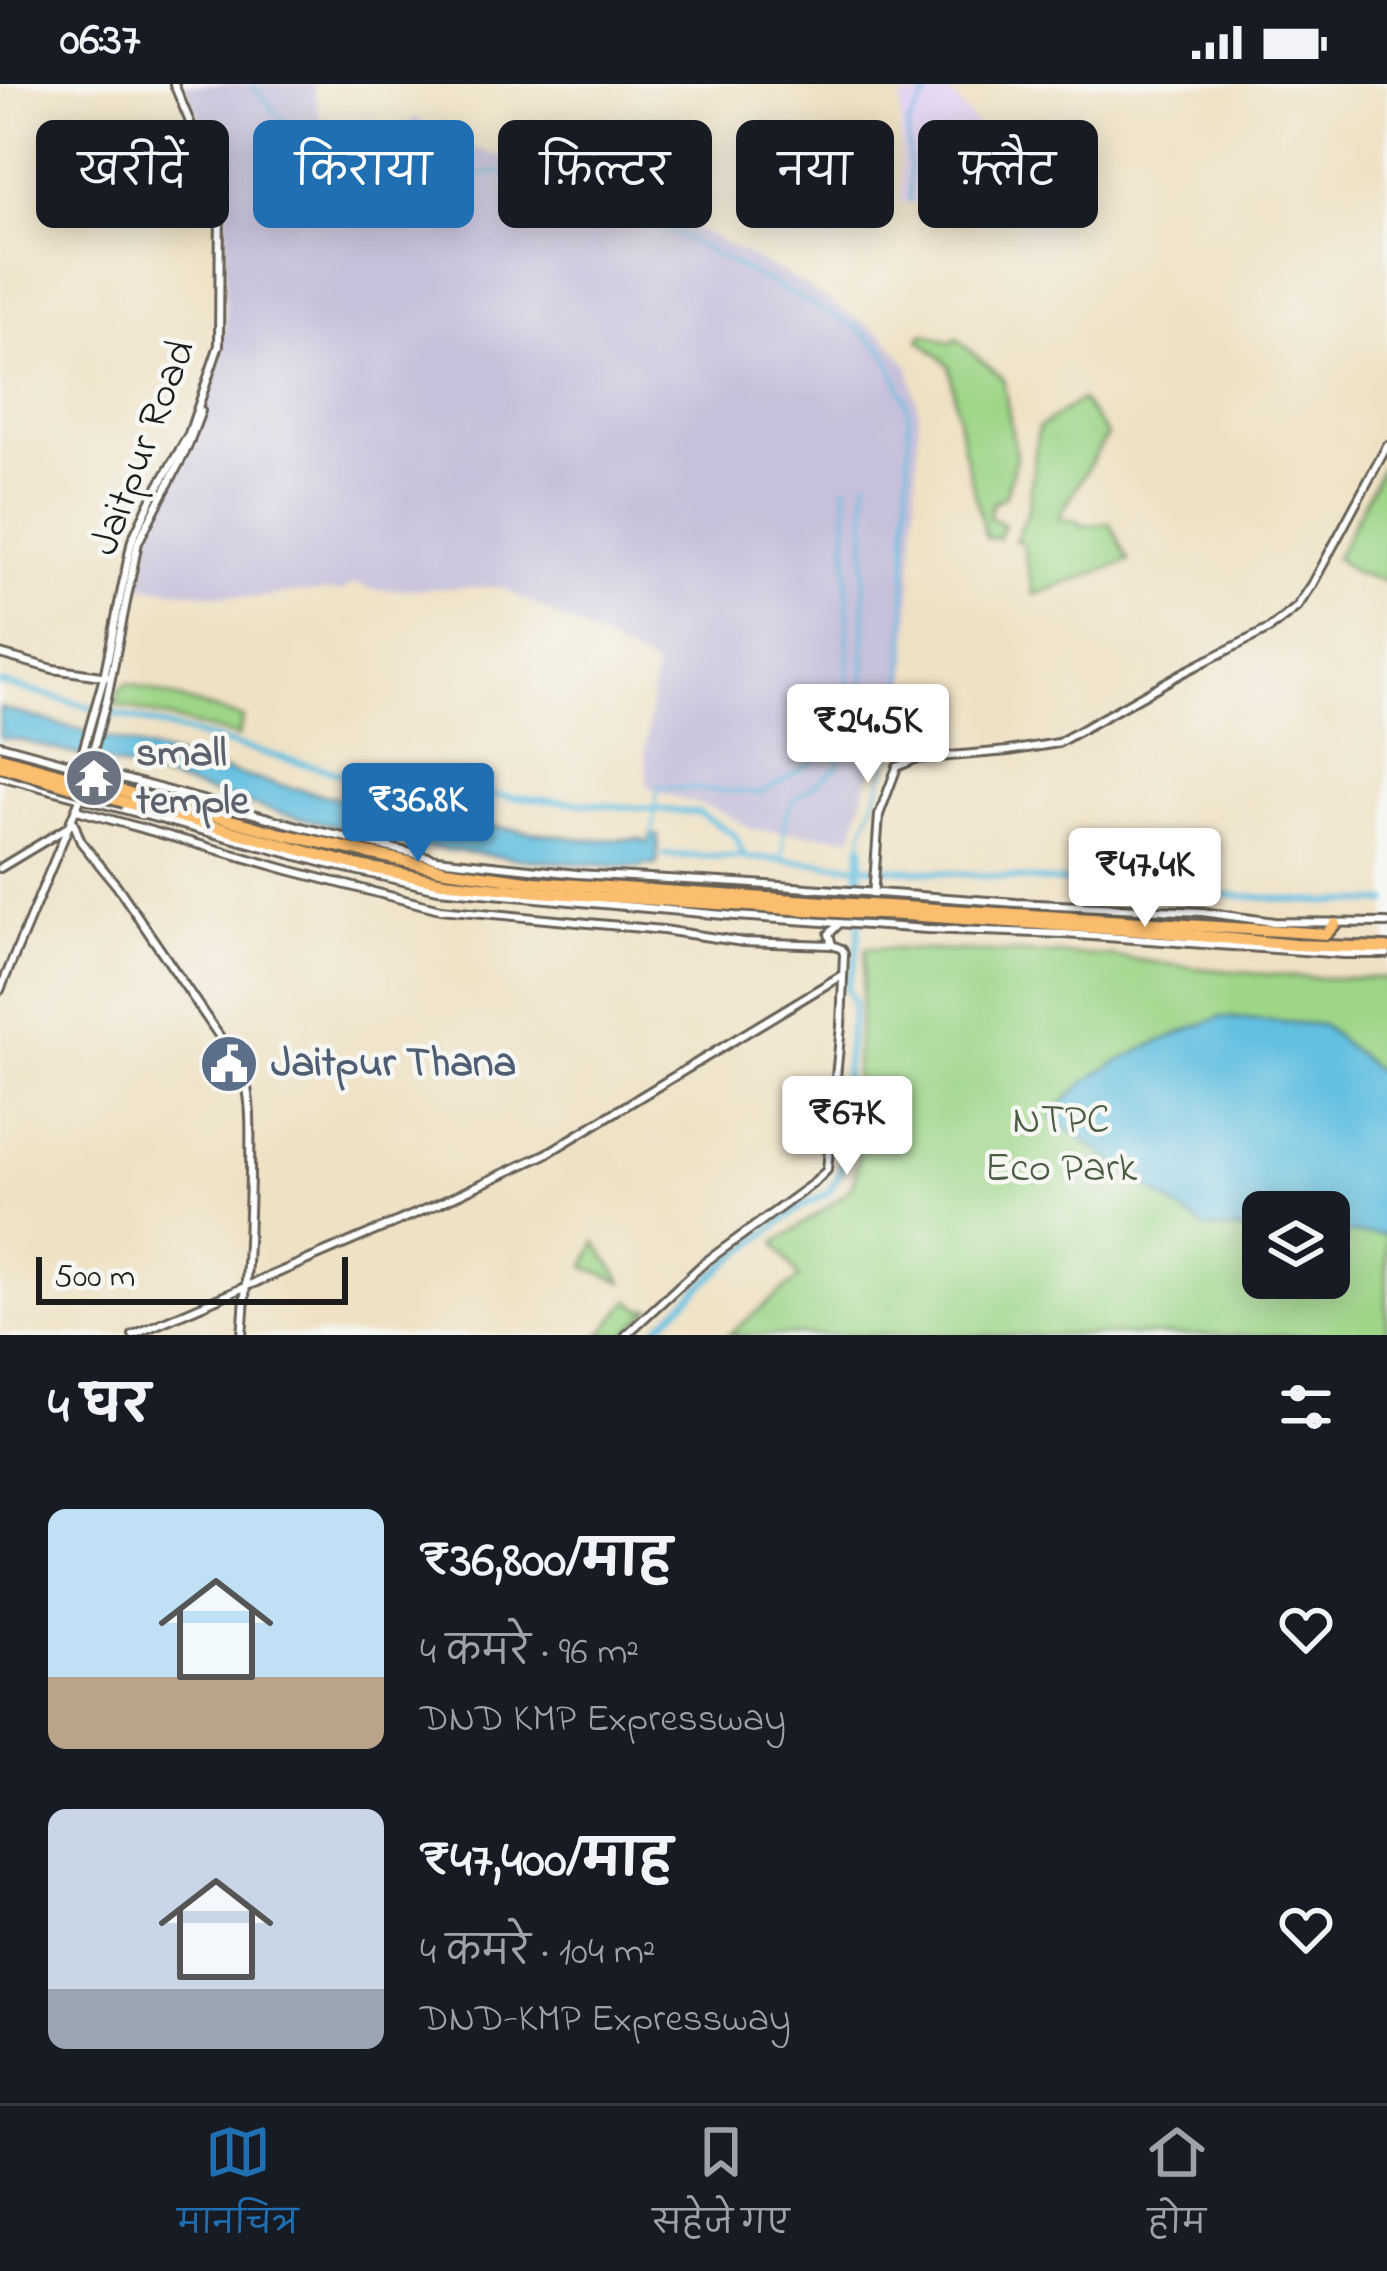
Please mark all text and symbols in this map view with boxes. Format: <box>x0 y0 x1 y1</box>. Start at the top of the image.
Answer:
text: 06:37 <box>60 9 140 75</box>
chip: खरीदें <box>36 120 229 228</box>
chip: किराया <box>253 120 474 228</box>
chip: फ़िल्टर <box>498 120 712 228</box>
chip: नया <box>736 120 894 228</box>
chip: फ़्लैट <box>918 120 1098 228</box>
street label: Jaitpur Road <box>75 331 213 565</box>
pin: ₹24.5K <box>770 684 966 786</box>
text: ₹24.5K <box>814 694 922 751</box>
place label: small temple <box>135 724 250 833</box>
temple icon: small temple <box>63 747 125 809</box>
pin: ₹36.8K <box>320 763 516 865</box>
text: ₹36.8K <box>369 773 467 830</box>
pin: ₹47.4K <box>1047 828 1243 930</box>
text: ₹47.4K <box>1096 838 1194 895</box>
public building icon: Jaitpur Thana <box>198 1033 260 1095</box>
place label: Jaitpur Thana <box>271 1034 516 1095</box>
pin: ₹67K <box>776 1076 918 1178</box>
text: ₹67K <box>809 1086 885 1143</box>
park label: NTPC Eco Park <box>985 1091 1138 1200</box>
map controls <box>1242 1191 1350 1299</box>
button: layers <box>1242 1191 1350 1299</box>
scale bar <box>36 1251 348 1304</box>
text: 500 m <box>54 1254 135 1302</box>
text: 4 घर <box>48 1371 150 1446</box>
icon: filters <box>1273 1374 1339 1440</box>
text: ₹36,800/माह <box>420 1525 672 1600</box>
icon: home <box>144 1557 288 1701</box>
icon: heart <box>1273 1596 1339 1662</box>
text: 4 कमरे · 96 m² <box>420 1625 639 1682</box>
text: DND KMP Expressway <box>420 1692 786 1749</box>
text: ₹47,400/माह <box>420 1825 672 1900</box>
icon: home <box>144 1857 288 2001</box>
icon: heart <box>1273 1896 1339 1962</box>
text: 4 कमरे · 104 m² <box>420 1925 656 1982</box>
text: DND-KMP Expressway <box>420 1992 791 2049</box>
tab: मानचित्र <box>177 2119 298 2258</box>
tab: सहेजे गए <box>653 2119 789 2258</box>
tab: होम <box>1144 2119 1210 2258</box>

